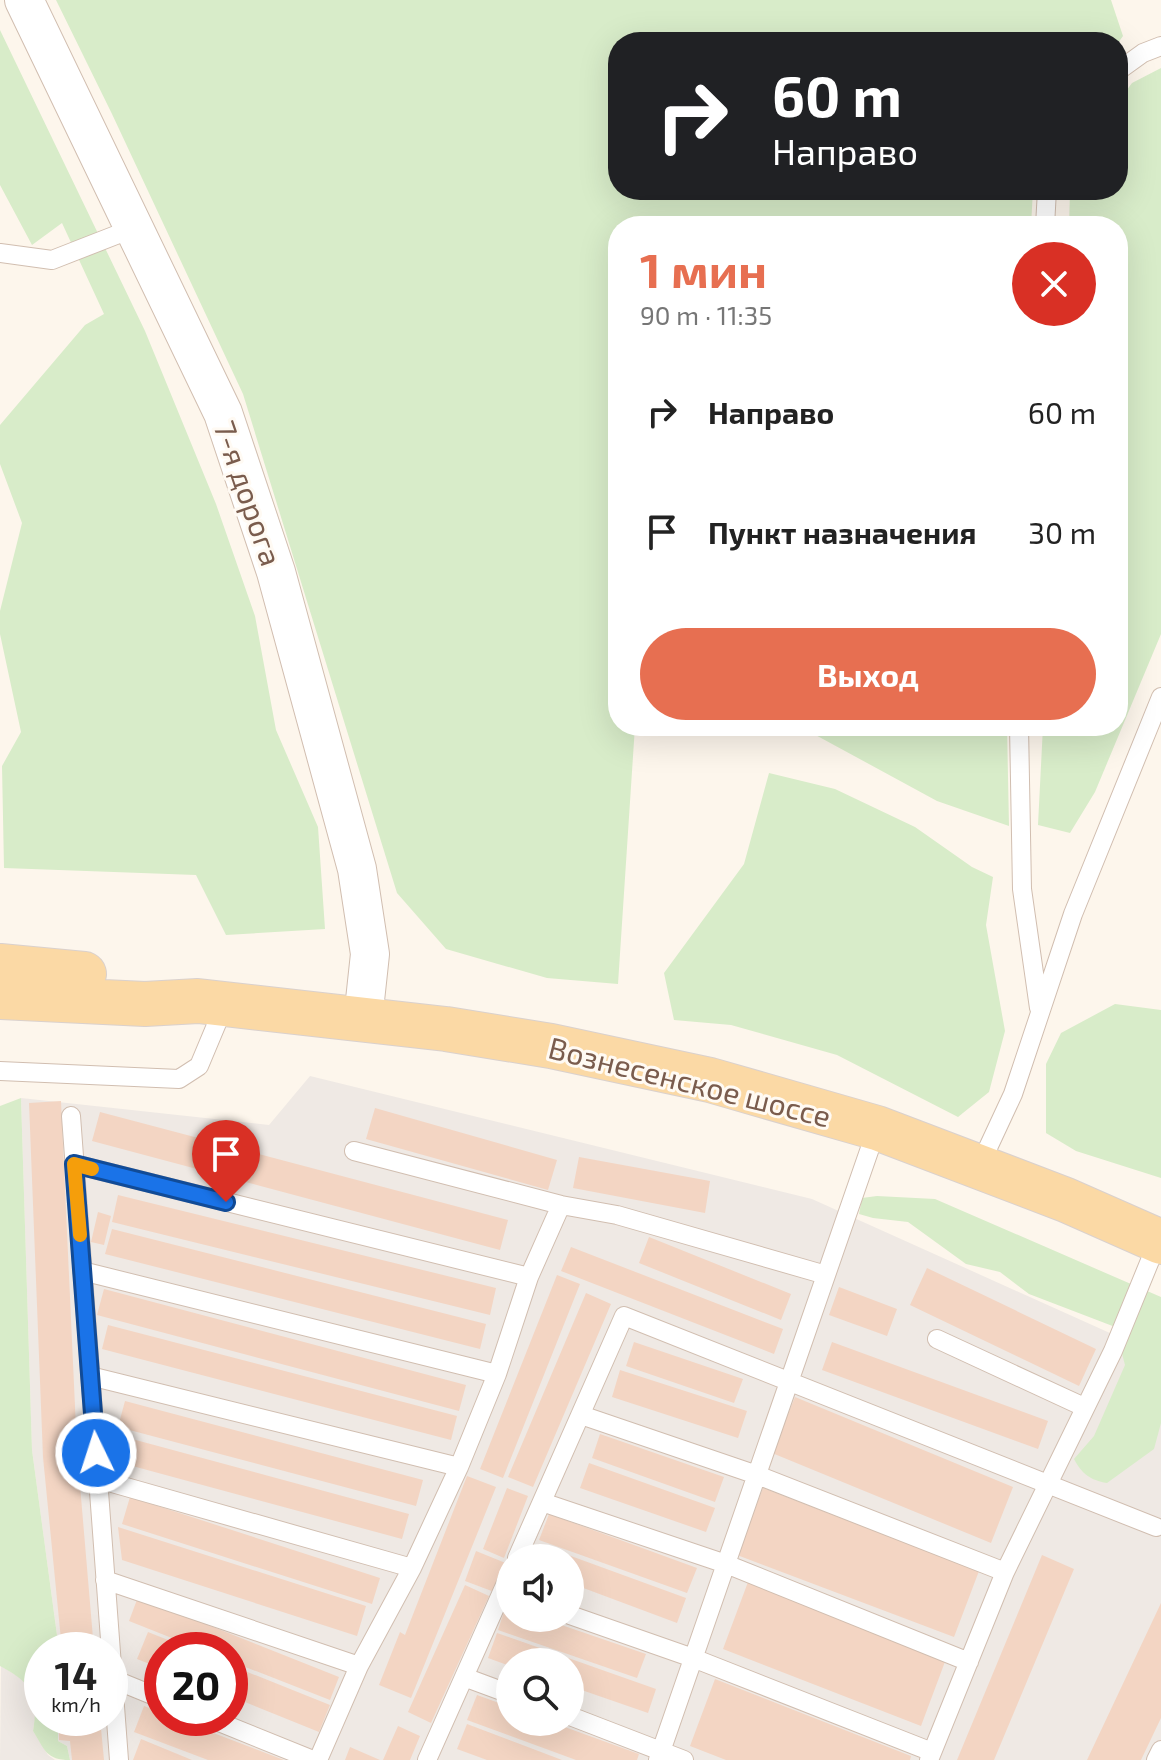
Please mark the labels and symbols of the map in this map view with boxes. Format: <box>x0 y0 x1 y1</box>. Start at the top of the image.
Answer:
street label: 7-я дорога <box>207 416 291 570</box>
street label: Вознесенское шоссе <box>545 1029 835 1133</box>
pin <box>192 1120 260 1202</box>
position arrow <box>54 1411 138 1495</box>
speed limit sign: 20 <box>144 1632 248 1736</box>

